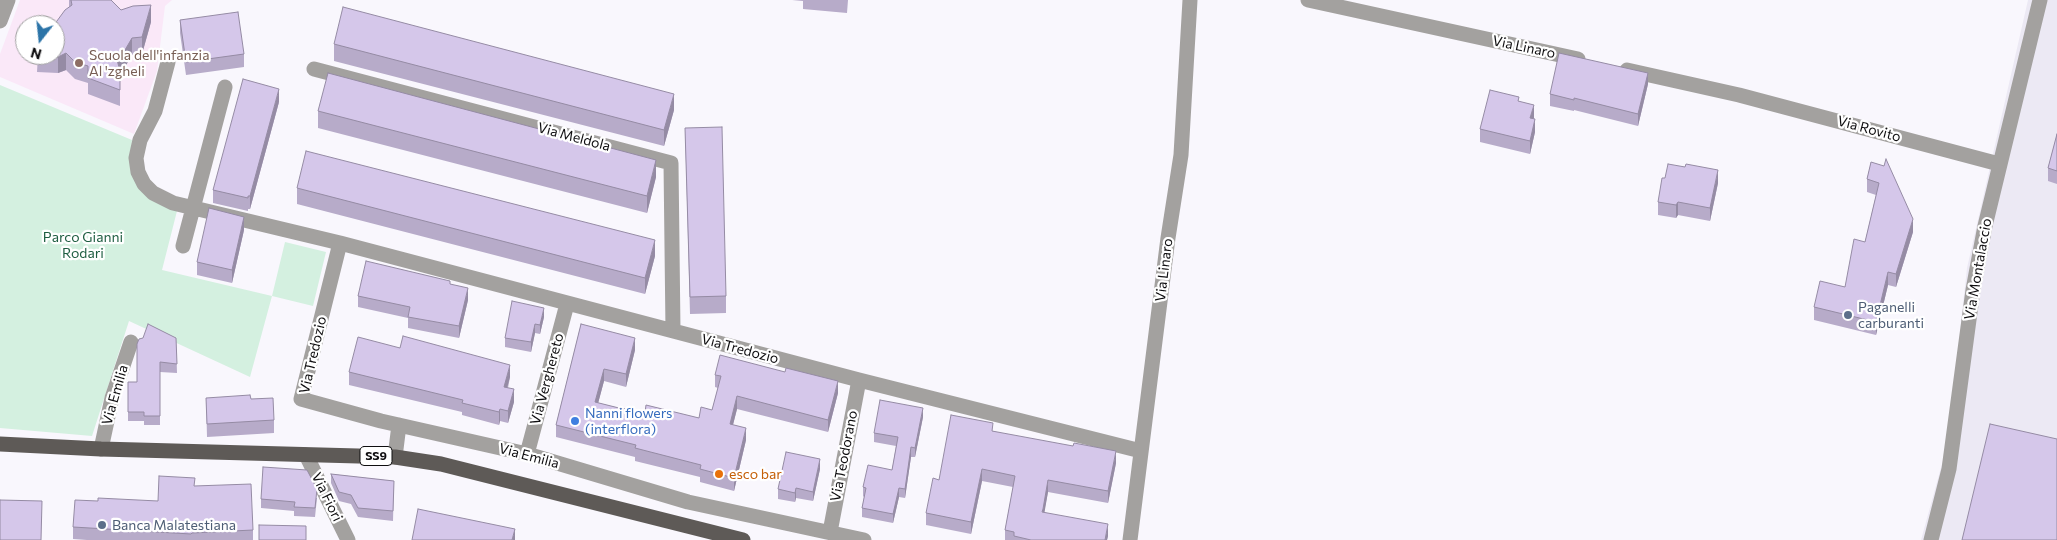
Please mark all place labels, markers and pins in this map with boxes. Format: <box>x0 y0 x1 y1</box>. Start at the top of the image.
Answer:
place label: Scuola dell'infanzia Al 'zgheli <box>89 47 210 80</box>
marker: Scuola dell'infanzia Al 'zgheli <box>73 57 85 69</box>
place label: Paganelli carburanti <box>1858 299 1924 332</box>
marker: Paganelli carburanti <box>1842 309 1854 321</box>
place label: Nanni flowers (interflora) <box>585 405 672 438</box>
marker: Nanni flowers (interflora) <box>569 415 581 427</box>
place label: esco bar <box>729 466 782 482</box>
marker: esco bar <box>713 468 725 480</box>
place label: Banca Malatestiana <box>112 517 236 533</box>
marker: Banca Malatestiana <box>96 519 108 531</box>

